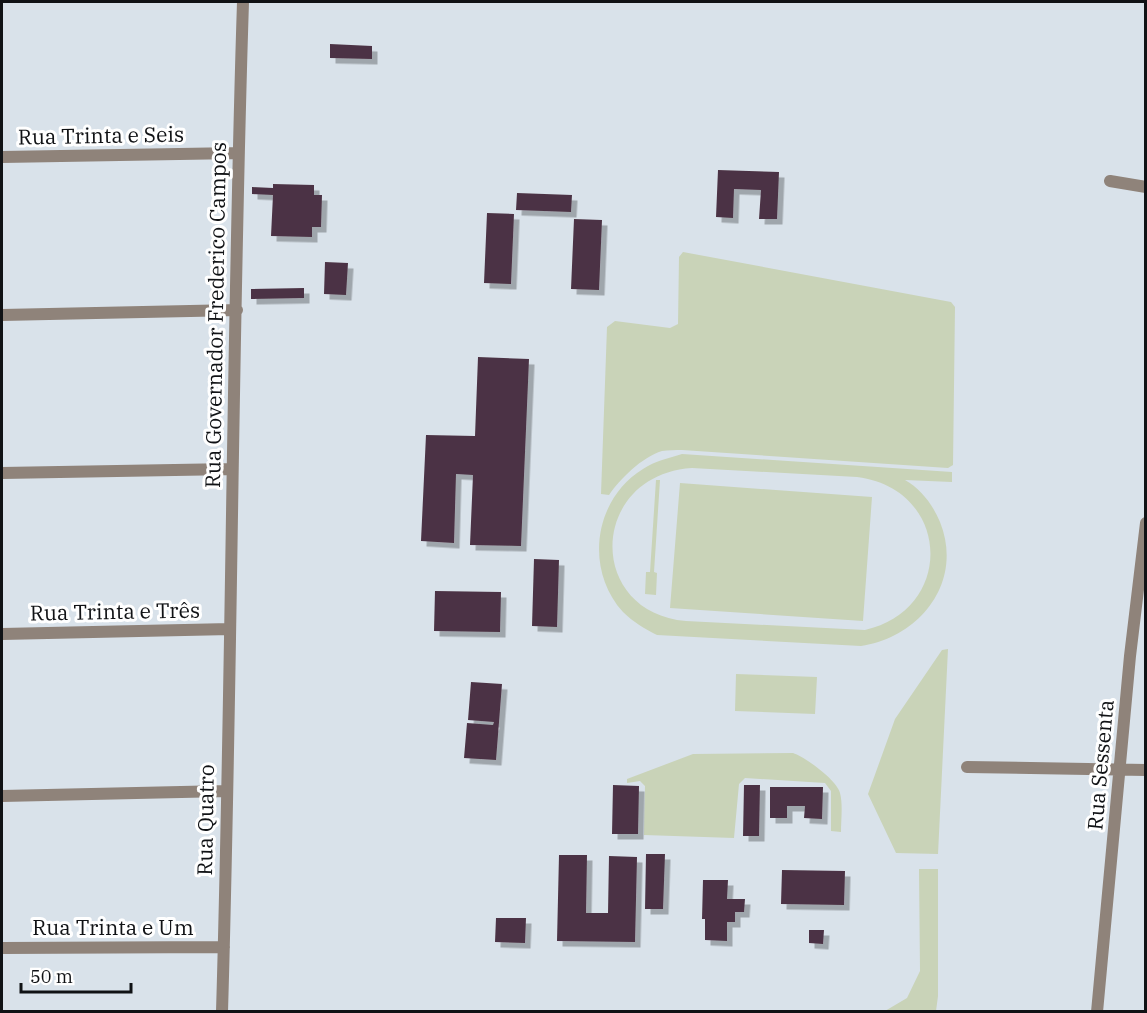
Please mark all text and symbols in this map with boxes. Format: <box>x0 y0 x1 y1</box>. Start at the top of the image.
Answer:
street label: Rua Trinta e Seis <box>18 120 184 150</box>
street label: Rua Governador Frederico Campos <box>198 142 232 488</box>
street label: Rua Trinta e Três <box>30 596 200 626</box>
street label: Rua Sessenta <box>1080 699 1120 831</box>
street label: Rua Quatro <box>190 764 220 876</box>
street label: Rua Trinta e Um <box>32 913 194 941</box>
scale bar <box>21 956 130 994</box>
text: 50 m <box>30 965 73 988</box>

